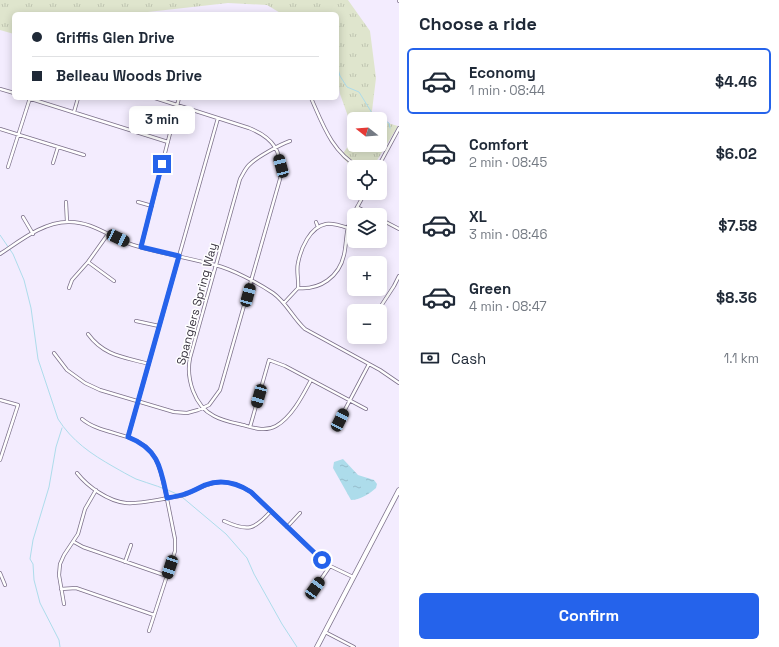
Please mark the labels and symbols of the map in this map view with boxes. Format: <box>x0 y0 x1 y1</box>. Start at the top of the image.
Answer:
callout: 3 min <box>129 106 195 134</box>
north arrow <box>347 112 387 152</box>
car <box>272 153 290 179</box>
route end <box>153 155 171 173</box>
car <box>105 227 131 249</box>
street label: Spanglers Spring Way <box>173 241 221 367</box>
car <box>239 282 257 308</box>
car <box>250 383 268 409</box>
car <box>329 407 351 433</box>
route start <box>313 551 331 569</box>
car <box>161 554 179 580</box>
car <box>303 575 327 601</box>

